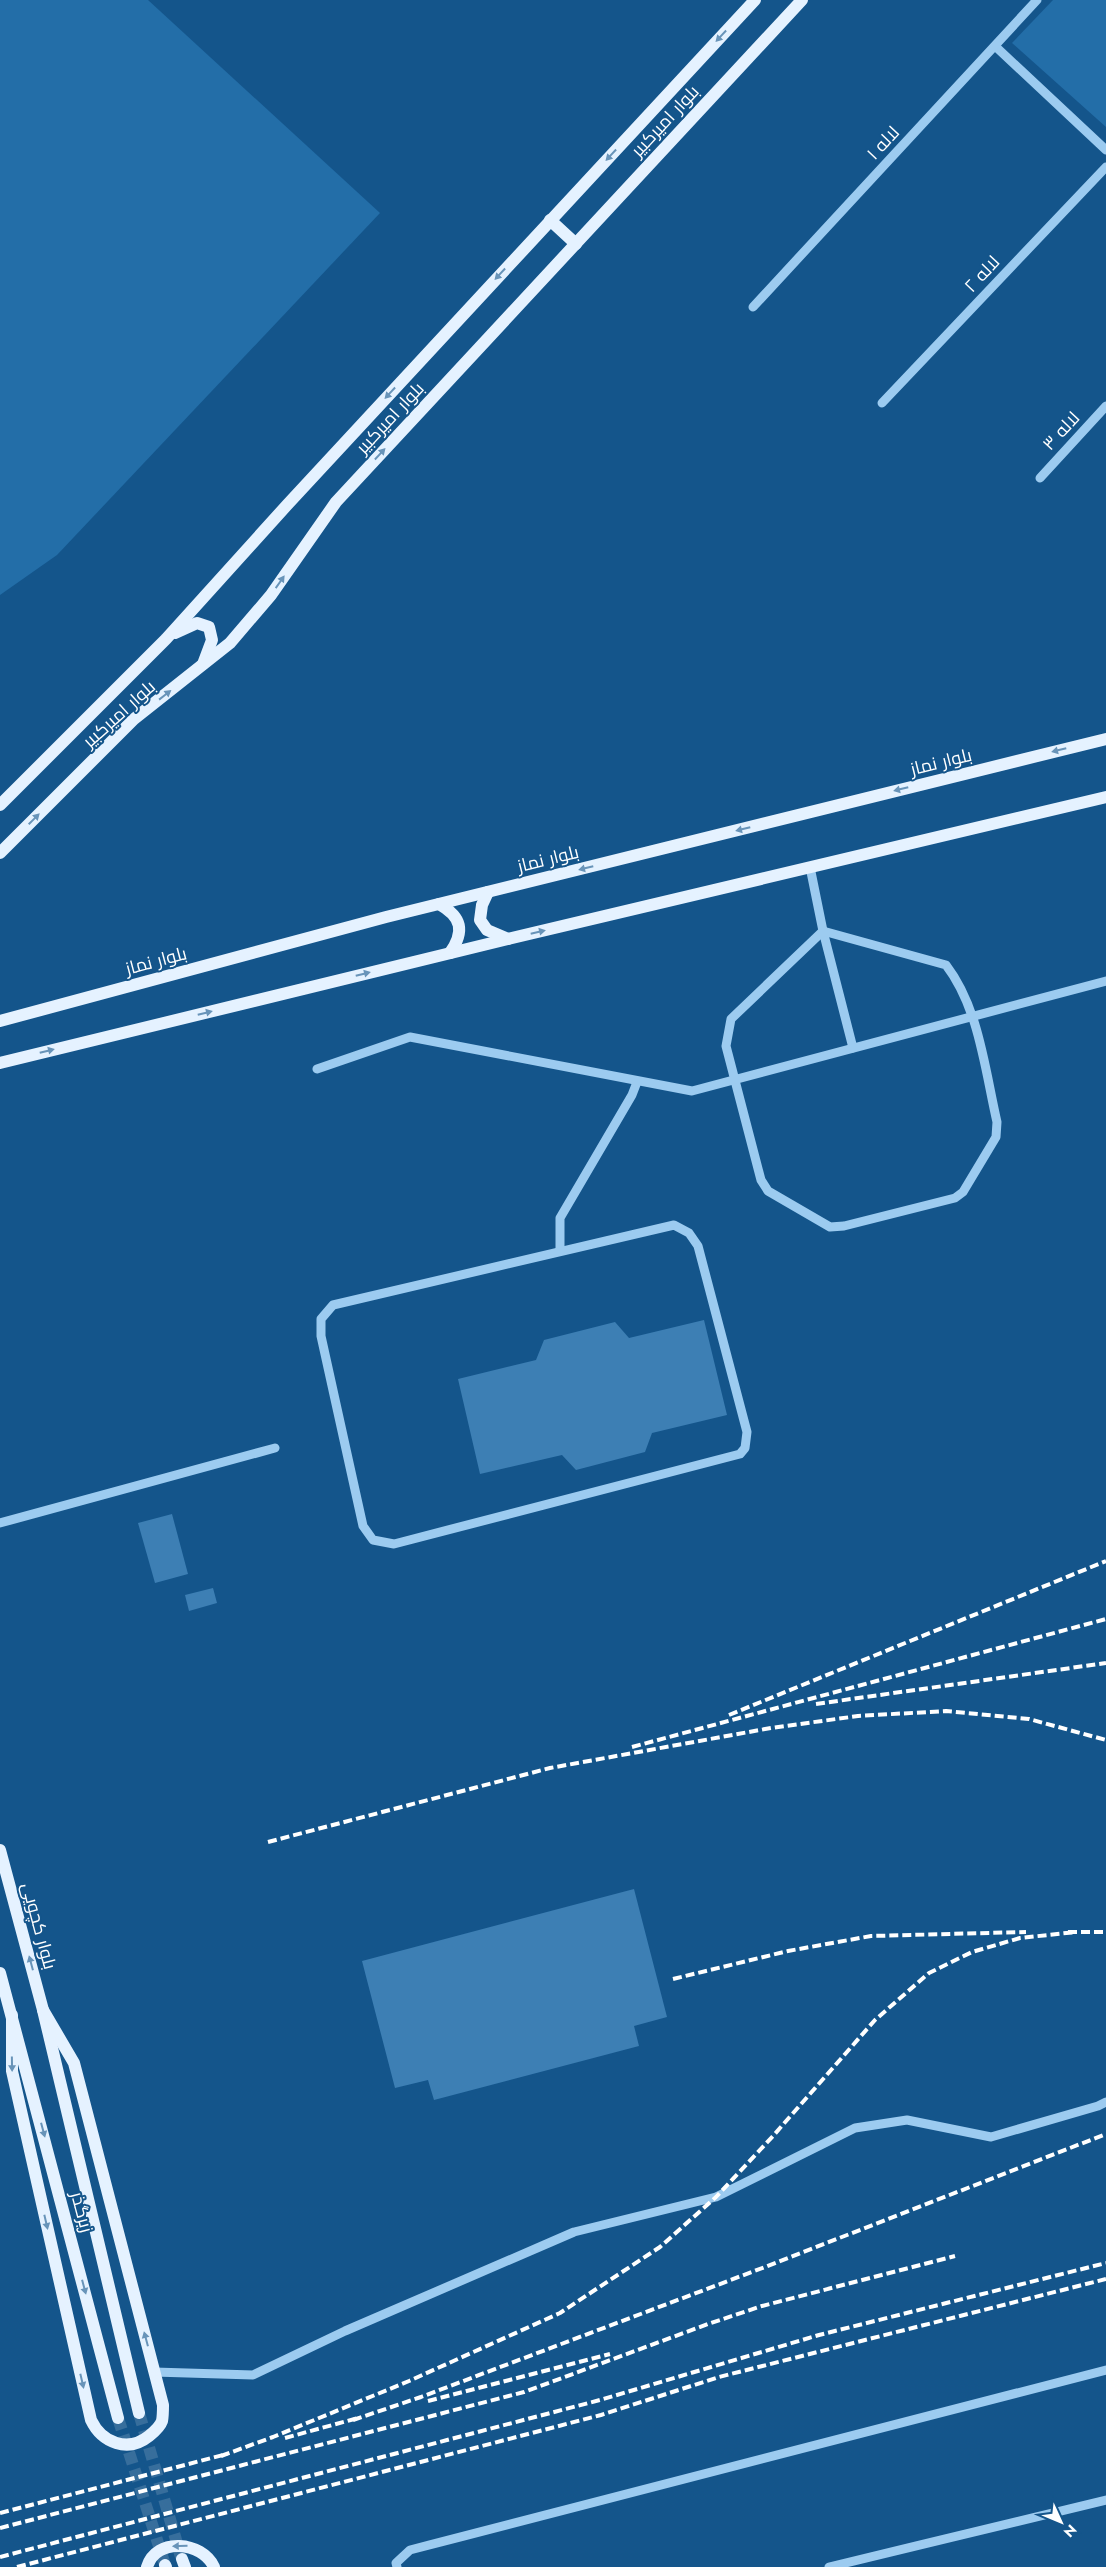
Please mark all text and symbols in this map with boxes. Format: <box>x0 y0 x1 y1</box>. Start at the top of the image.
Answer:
one-way arrow <box>715 29 727 41</box>
street label: بلوار امیرکبیر <box>624 79 705 164</box>
street label: لاله ۱ <box>861 120 905 166</box>
one-way arrow <box>605 148 617 160</box>
street label: لاله ۲ <box>958 250 1006 298</box>
one-way arrow <box>494 268 506 280</box>
street label: بلوار امیرکبیر <box>349 376 430 461</box>
one-way arrow <box>384 387 396 399</box>
street label: لاله ۳ <box>1036 406 1086 456</box>
one-way arrow <box>374 449 386 461</box>
one-way arrow <box>275 575 285 589</box>
street label: بلوار امیرکبیر <box>76 674 161 754</box>
one-way arrow <box>158 690 172 700</box>
street label: بلوار نماز <box>906 742 975 782</box>
one-way arrow <box>1051 746 1066 754</box>
one-way arrow <box>893 786 908 794</box>
one-way arrow <box>28 813 40 825</box>
one-way arrow <box>736 825 751 833</box>
street label: بلوار نماز <box>513 839 582 879</box>
one-way arrow <box>578 864 593 872</box>
one-way arrow <box>530 928 546 936</box>
street label: بلوار نماز <box>121 940 190 982</box>
one-way arrow <box>356 970 371 978</box>
one-way arrow <box>198 1009 213 1017</box>
one-way arrow <box>40 1047 55 1055</box>
street label: بلوار کچویی <box>15 1880 63 1972</box>
one-way arrow <box>26 1956 34 1971</box>
one-way arrow <box>8 2056 16 2072</box>
one-way arrow <box>39 2122 47 2137</box>
street label: زیرگذر <box>64 2188 100 2235</box>
one-way arrow <box>42 2215 50 2230</box>
one-way arrow <box>80 2279 88 2295</box>
one-way arrow <box>142 2332 150 2347</box>
one-way arrow <box>78 2373 86 2388</box>
north arrow <box>1036 2497 1086 2547</box>
text: N <box>1059 2520 1081 2542</box>
one-way arrow <box>172 2542 188 2550</box>

